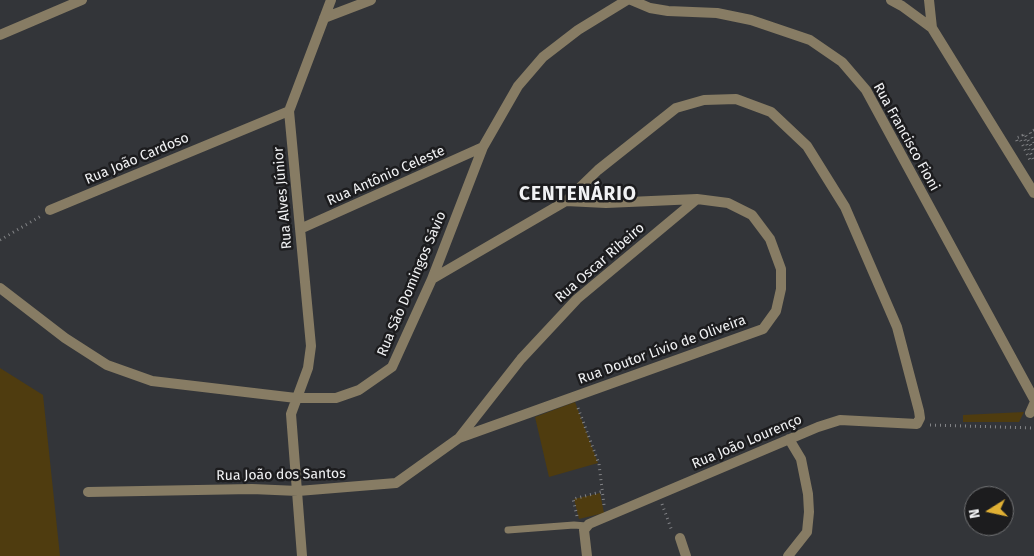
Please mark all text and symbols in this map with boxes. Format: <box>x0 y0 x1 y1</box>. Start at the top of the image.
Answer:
street label: Rua Francisco Fioni <box>869 80 943 194</box>
street label: Rua João Cardoso <box>82 130 192 188</box>
street label: Rua Antônio Celeste <box>325 142 447 210</box>
street label: Rua Alves Júnior <box>270 146 296 250</box>
district label: CENTENÁRIO <box>518 184 638 206</box>
street label: Rua São Domingos Sávio <box>374 209 450 359</box>
street label: Rua Oscar Ribeiro <box>552 220 648 306</box>
street label: Rua Doutor Lívio de Oliveira <box>576 312 748 388</box>
street label: Rua João Lourenço <box>689 411 805 473</box>
street label: Rua João dos Santos <box>216 465 346 485</box>
north arrow <box>964 486 1014 536</box>
text: N <box>966 507 984 520</box>

